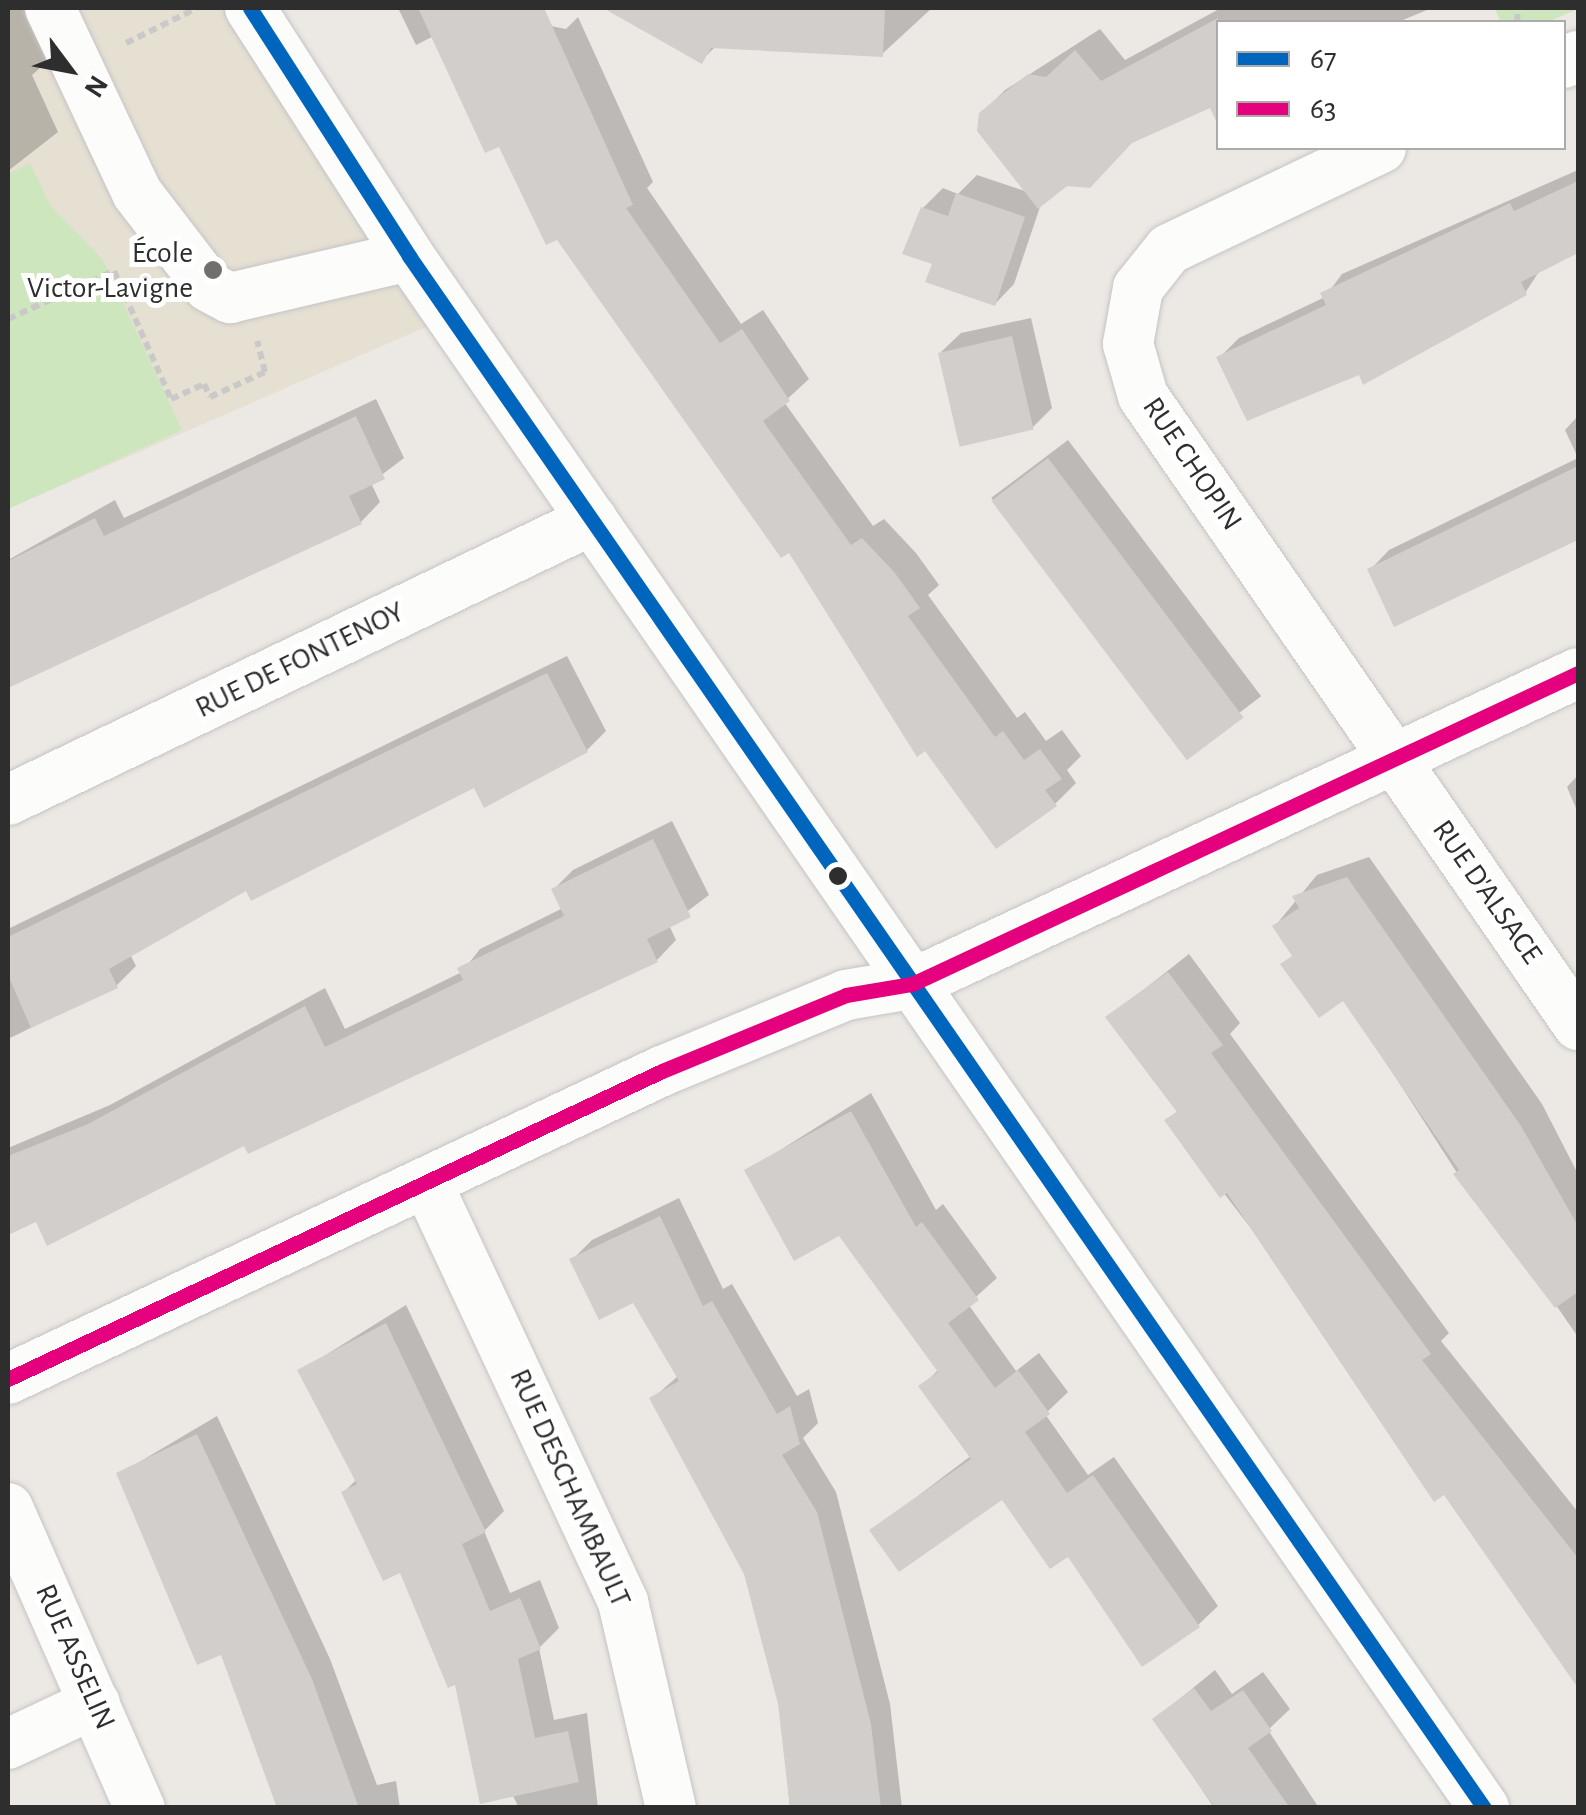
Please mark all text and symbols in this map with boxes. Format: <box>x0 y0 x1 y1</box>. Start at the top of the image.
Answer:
north arrow <box>20 20 120 120</box>
legend <box>1216 20 1566 150</box>
text: 67 <box>1310 44 1337 74</box>
text: N <box>78 70 112 102</box>
text: 63 <box>1310 94 1336 124</box>
place label: École Victor-Lavigne <box>27 235 193 306</box>
marker: École Victor-Lavigne <box>202 259 224 281</box>
street label: RUE CHOPIN <box>1134 391 1250 537</box>
street label: RUE DE FONTENOY <box>190 594 410 726</box>
street label: RUE D'ALSACE <box>1424 813 1550 971</box>
unlabelled marker <box>828 866 848 886</box>
street label: RUE DESCHAMBAULT <box>501 1363 639 1613</box>
street label: RUE ASSELIN <box>27 1579 123 1735</box>

